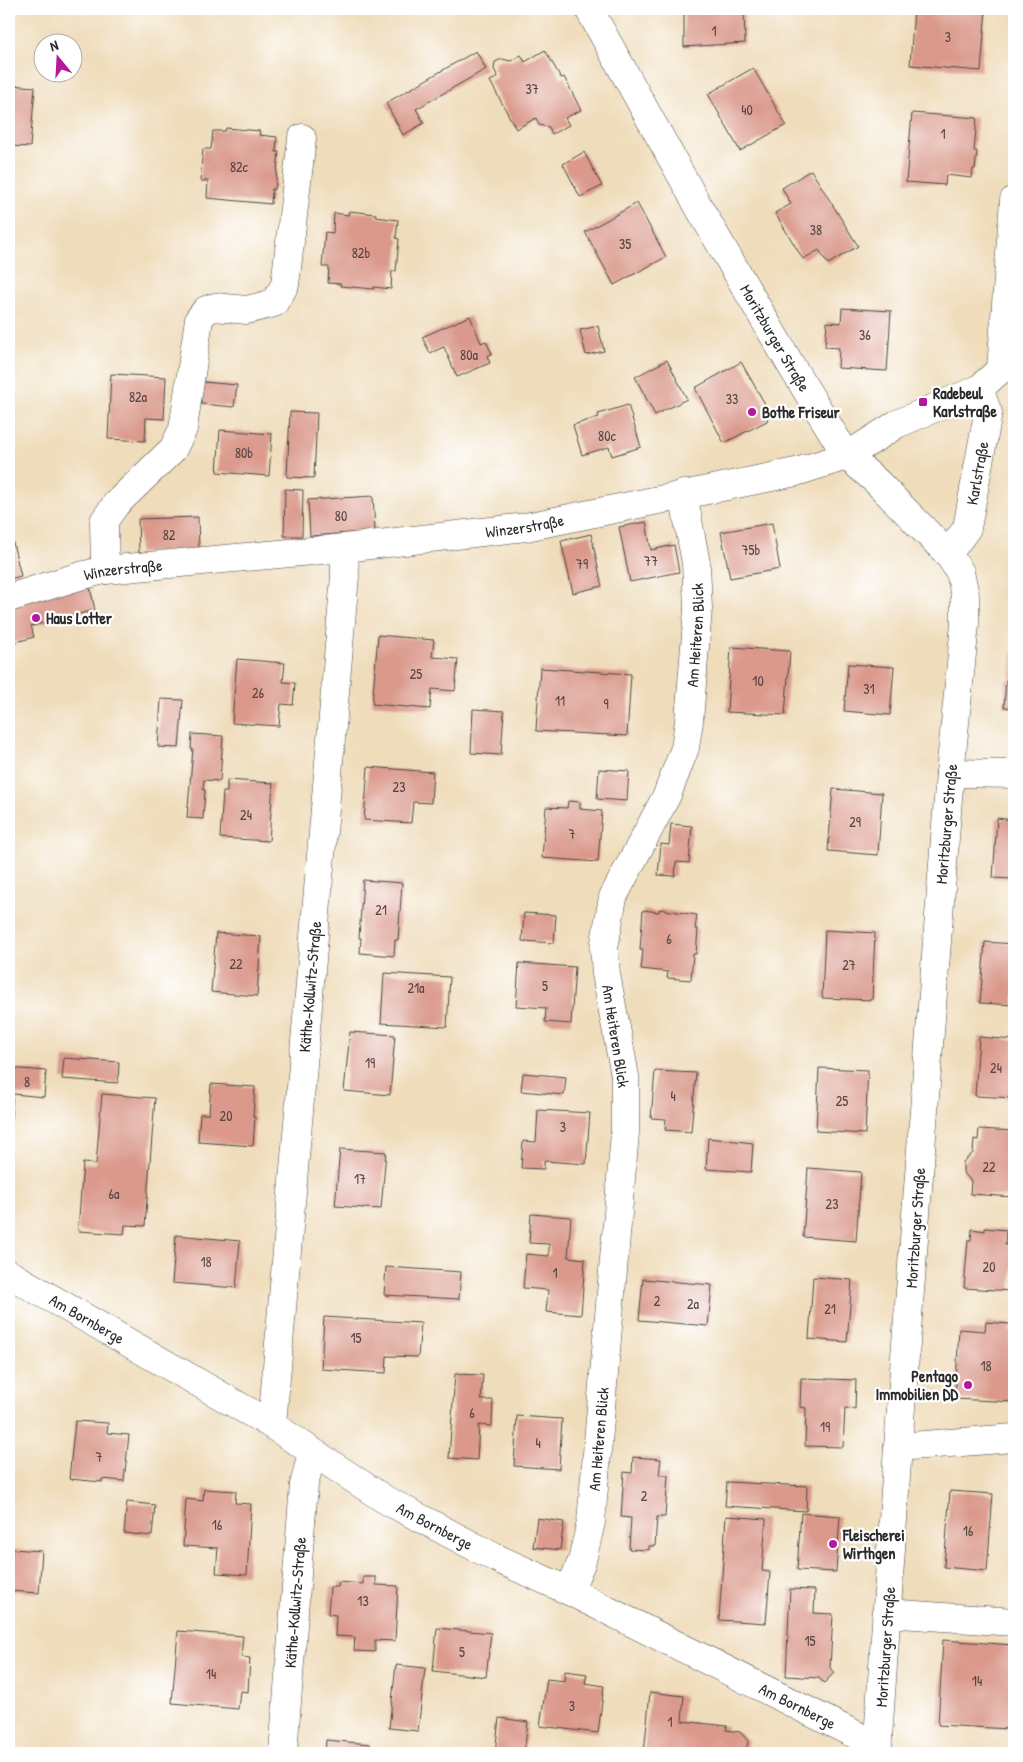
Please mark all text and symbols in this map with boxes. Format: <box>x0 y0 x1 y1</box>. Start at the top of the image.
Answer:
house number: 1 <box>711 21 717 40</box>
house number: 3 <box>945 27 951 46</box>
north arrow <box>32 32 82 82</box>
text: N <box>47 35 61 55</box>
house number: 37 <box>525 79 539 98</box>
house number: 40 <box>741 100 753 119</box>
house number: 1 <box>940 124 946 143</box>
house number: 82c <box>230 157 249 176</box>
house number: 38 <box>810 220 822 239</box>
house number: 35 <box>619 234 631 253</box>
house number: 82b <box>352 243 370 262</box>
street label: Moritzburger Straße <box>735 280 816 396</box>
house number: 36 <box>859 325 871 344</box>
house number: 80a <box>460 345 478 364</box>
place label: Radebeul Karlstraße <box>933 382 998 423</box>
house number: 82a <box>129 387 148 406</box>
house number: 33 <box>726 389 738 408</box>
marker: Radebeul Karlstraße <box>917 396 929 408</box>
place label: Bothe Friseur <box>762 401 841 423</box>
marker: Bothe Friseur <box>746 406 758 418</box>
house number: 80c <box>598 426 616 445</box>
street label: Karlstraße <box>960 439 994 507</box>
house number: 80b <box>235 443 253 462</box>
house number: 80 <box>335 506 347 525</box>
street label: Winzerstraße <box>484 508 566 543</box>
house number: 82 <box>163 525 176 544</box>
house number: 75b <box>742 540 761 559</box>
house number: 77 <box>644 551 658 570</box>
street label: Winzerstraße <box>81 554 164 586</box>
house number: 79 <box>576 554 588 573</box>
street label: Am Heiteren Blick <box>681 582 709 688</box>
place label: Haus Lotter <box>46 607 113 629</box>
marker: Haus Lotter <box>30 612 42 624</box>
house number: 25 <box>410 664 422 683</box>
house number: 10 <box>752 671 764 690</box>
house number: 31 <box>863 679 875 698</box>
house number: 26 <box>252 683 264 702</box>
house number: 11 <box>555 691 565 710</box>
house number: 9 <box>603 694 609 713</box>
street label: Moritzburger Straße <box>930 762 962 885</box>
house number: 23 <box>393 777 405 796</box>
house number: 24 <box>240 805 252 824</box>
house number: 29 <box>849 812 861 831</box>
house number: 7 <box>569 824 576 843</box>
house number: 21 <box>375 900 387 919</box>
street label: Käthe-Kollwitz-Straße <box>293 920 326 1053</box>
house number: 6 <box>666 929 672 948</box>
house number: 22 <box>229 954 243 973</box>
house number: 27 <box>842 955 856 974</box>
house number: 5 <box>542 976 548 995</box>
house number: 21a <box>407 978 425 997</box>
street label: Am Heiteren Blick <box>597 983 635 1089</box>
house number: 19 <box>365 1053 375 1072</box>
house number: 24 <box>990 1058 1002 1077</box>
house number: 8 <box>24 1072 30 1091</box>
house number: 4 <box>670 1086 676 1105</box>
house number: 25 <box>836 1091 848 1110</box>
house number: 20 <box>220 1106 232 1125</box>
house number: 3 <box>560 1117 566 1136</box>
house number: 22 <box>982 1157 996 1176</box>
street label: Moritzburger Straße <box>900 1166 930 1289</box>
house number: 17 <box>354 1169 366 1188</box>
house number: 6a <box>108 1184 120 1203</box>
house number: 23 <box>826 1194 838 1213</box>
house number: 18 <box>200 1252 212 1271</box>
house number: 20 <box>983 1257 995 1276</box>
house number: 1 <box>552 1263 558 1282</box>
street label: Am Bornberge <box>46 1289 129 1349</box>
house number: 2 <box>654 1291 661 1310</box>
house number: 2a <box>687 1294 700 1313</box>
house number: 21 <box>824 1299 836 1318</box>
house number: 15 <box>350 1328 362 1347</box>
house number: 18 <box>980 1356 992 1375</box>
place label: Pentago Immobilien DD <box>876 1365 959 1405</box>
marker: Pentago Immobilien DD <box>962 1379 974 1391</box>
street label: Am Heiteren Blick <box>583 1386 614 1492</box>
house number: 6 <box>469 1403 475 1422</box>
house number: 19 <box>820 1417 830 1436</box>
house number: 4 <box>535 1433 541 1452</box>
house number: 7 <box>96 1447 103 1466</box>
house number: 2 <box>641 1486 648 1505</box>
street label: Am Bornberge <box>393 1497 477 1555</box>
house number: 16 <box>212 1515 223 1534</box>
house number: 16 <box>963 1521 974 1540</box>
place label: Fleischerei Wirthgen <box>842 1524 905 1565</box>
street label: Käthe-Kollwitz-Straße <box>279 1535 311 1669</box>
marker: Fleischerei Wirthgen <box>827 1538 839 1550</box>
street label: Moritzburger Straße <box>870 1585 900 1708</box>
house number: 13 <box>357 1591 369 1610</box>
house number: 15 <box>804 1631 816 1650</box>
house number: 5 <box>459 1642 465 1661</box>
house number: 14 <box>206 1664 216 1683</box>
house number: 14 <box>972 1671 982 1690</box>
street label: Am Bornberge <box>756 1677 840 1734</box>
house number: 3 <box>569 1696 575 1715</box>
house number: 1 <box>667 1712 673 1731</box>

